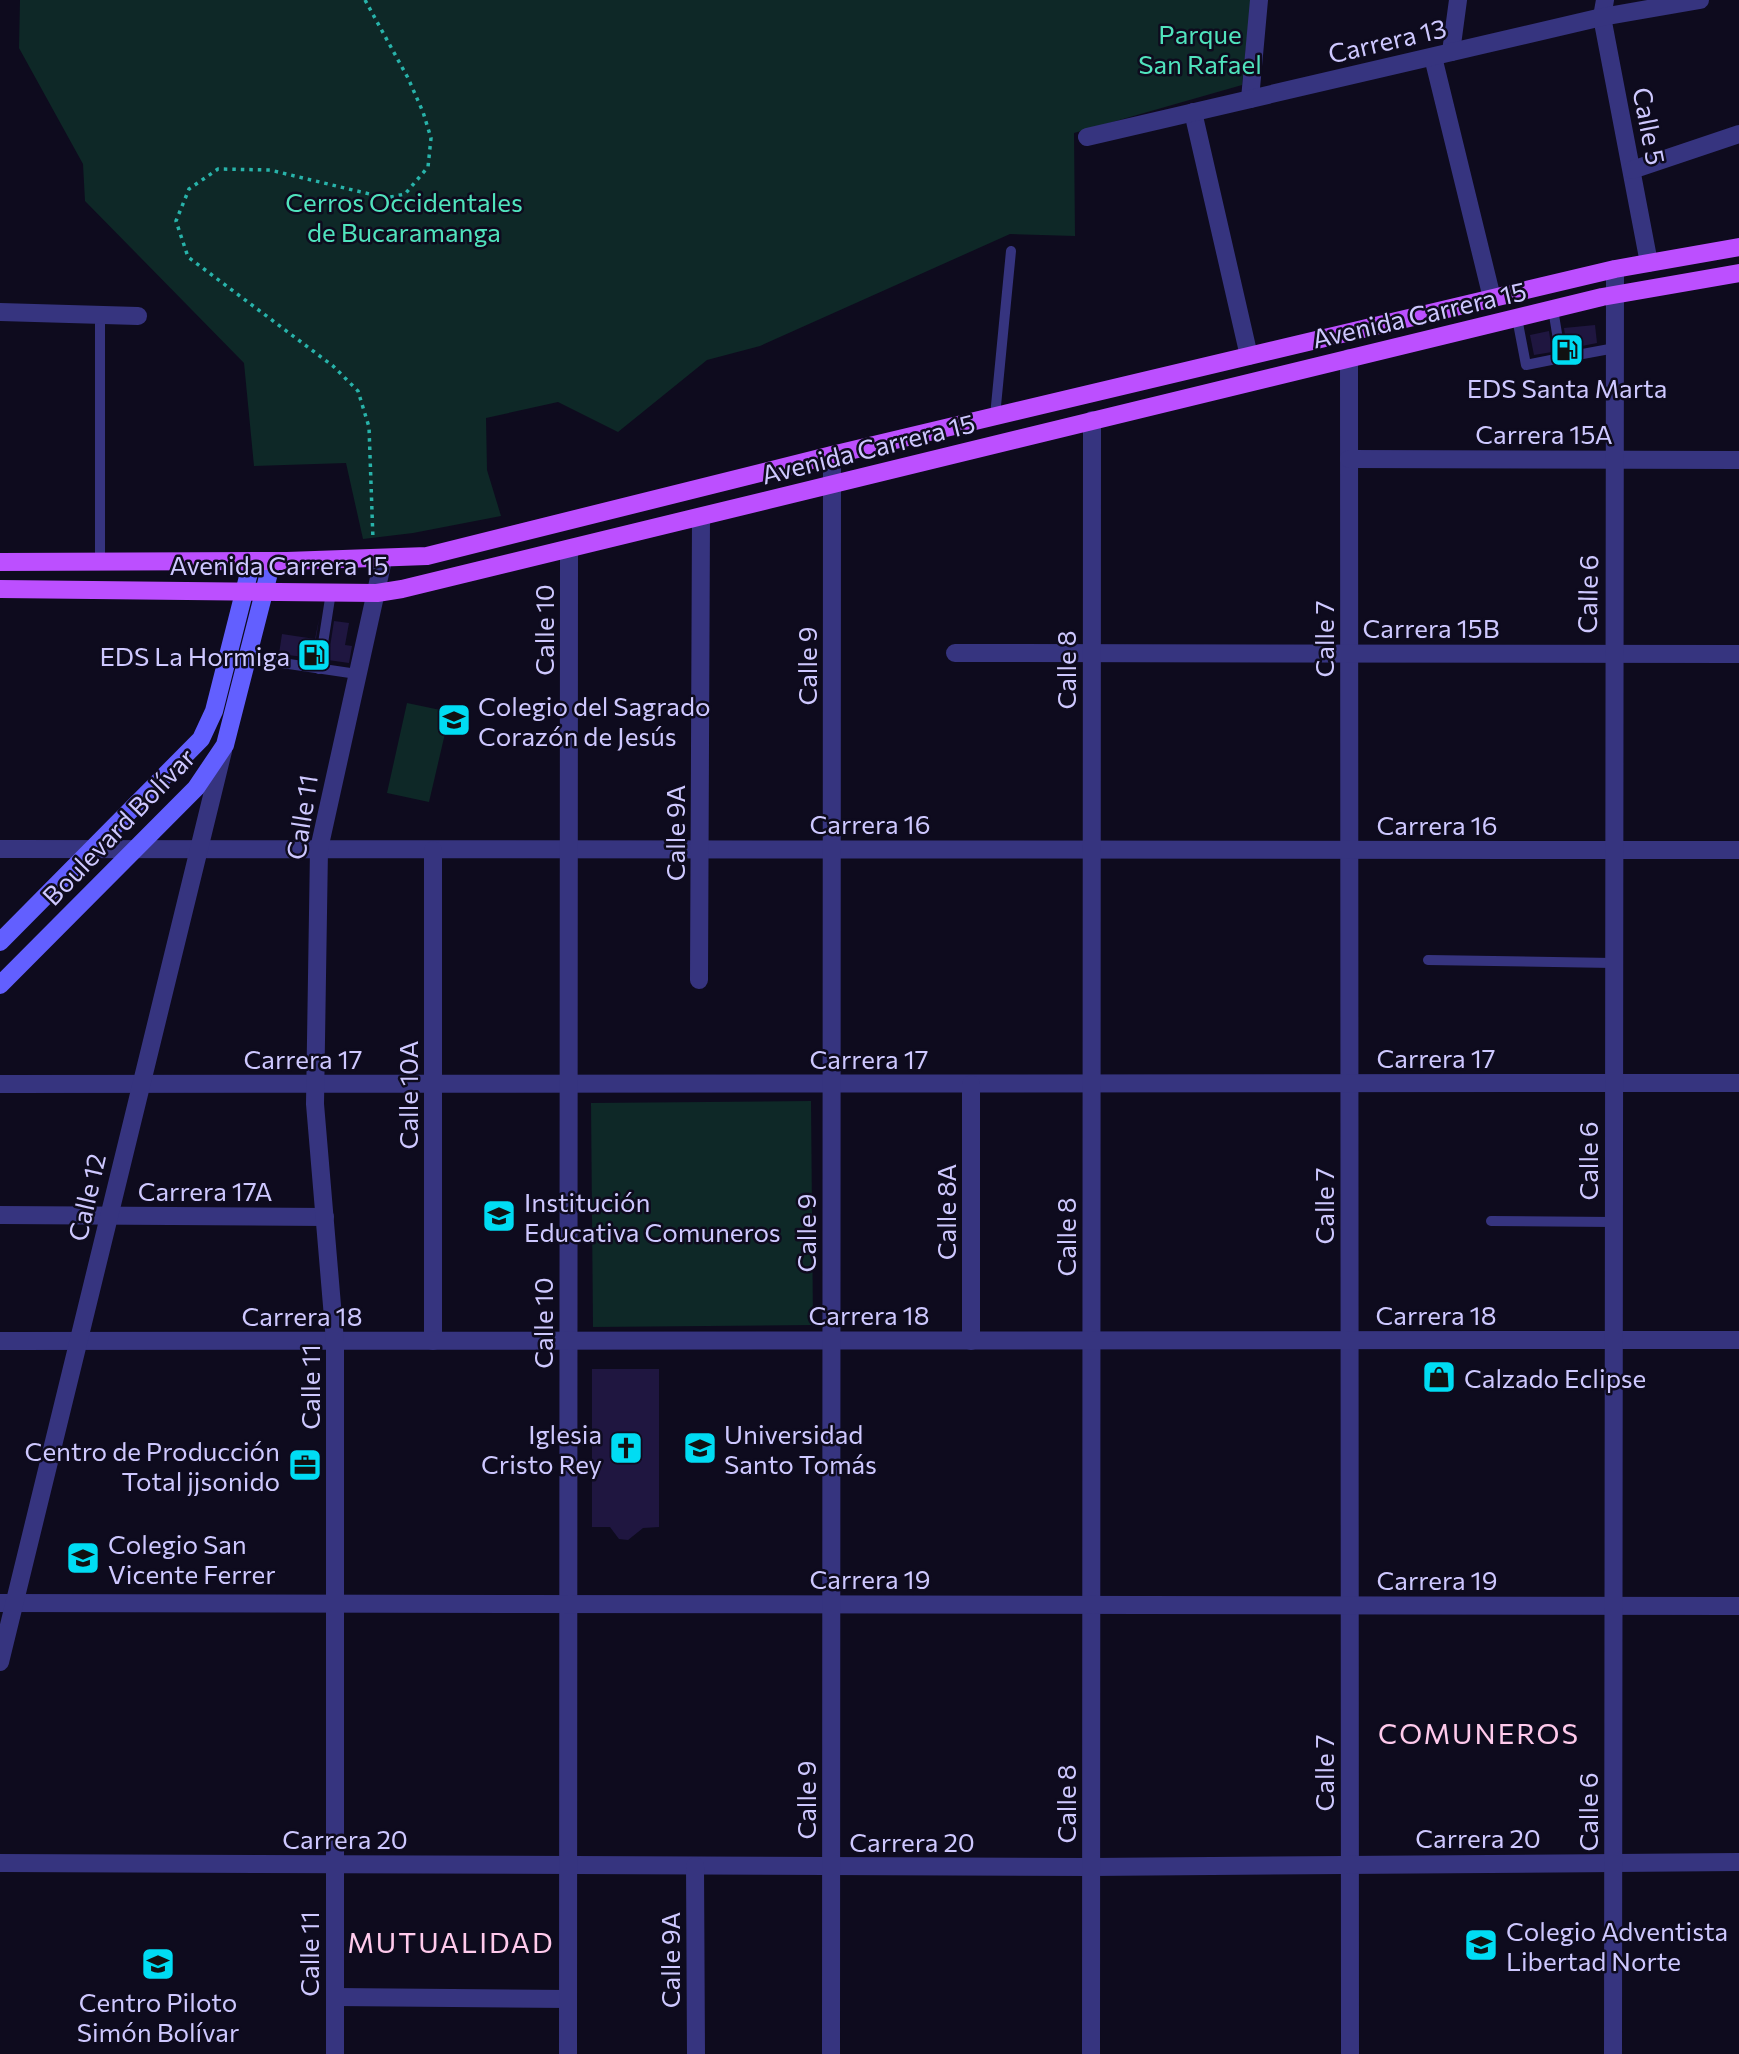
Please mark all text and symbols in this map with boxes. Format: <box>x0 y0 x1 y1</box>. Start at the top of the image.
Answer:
street label: Carrera 13 <box>1325 11 1449 69</box>
park label: Parque San Rafael <box>1138 18 1262 79</box>
street label: Calle 5 <box>1627 85 1673 167</box>
park label: Cerros Occidentales de Bucaramanga <box>285 186 523 247</box>
street label: Avenida Carrera 15 <box>1309 274 1529 354</box>
fuel station icon: EDS Santa Marta <box>1548 331 1586 369</box>
place label: EDS Santa Marta <box>1467 372 1667 403</box>
street label: Avenida Carrera 15 <box>758 406 978 490</box>
street label: Carrera 15A <box>1475 418 1613 449</box>
street label: Avenida Carrera 15 <box>170 549 388 580</box>
street label: Calle 6 <box>1571 554 1603 634</box>
street label: Calle 10 <box>528 584 559 676</box>
street label: Calle 7 <box>1308 600 1339 678</box>
street label: Carrera 15B <box>1363 612 1500 643</box>
street label: Calle 9 <box>791 626 822 706</box>
street label: Calle 8 <box>1050 630 1081 710</box>
fuel station icon: EDS La Hormiga <box>295 636 333 674</box>
place label: EDS La Hormiga <box>99 640 290 671</box>
place label: Colegio del Sagrado Corazón de Jesús <box>478 690 710 751</box>
school or university icon: Colegio del Sagrado Corazón de Jesús <box>435 701 473 739</box>
street label: Boulevard Bolívar <box>35 741 201 911</box>
street label: Calle 11 <box>279 772 323 862</box>
street label: Calle 9A <box>659 785 690 881</box>
street label: Carrera 16 <box>809 808 931 839</box>
street label: Carrera 16 <box>1376 809 1498 840</box>
street label: Calle 10A <box>392 1041 423 1149</box>
street label: Carrera 17 <box>1377 1042 1496 1073</box>
street label: Carrera 17 <box>244 1043 363 1074</box>
street label: Carrera 17 <box>810 1043 929 1074</box>
street label: Calle 6 <box>1572 1121 1603 1201</box>
street label: Calle 12 <box>61 1150 111 1244</box>
street label: Calle 8A <box>930 1164 961 1260</box>
street label: Calle 7 <box>1308 1167 1339 1245</box>
street label: Carrera 17A <box>138 1175 272 1206</box>
place label: Institución Educativa Comuneros <box>524 1186 781 1247</box>
street label: Calle 9 <box>790 1193 821 1273</box>
school or university icon: Institución Educativa Comuneros <box>480 1197 518 1235</box>
street label: Calle 8 <box>1050 1197 1081 1277</box>
street label: Calle 10 <box>527 1277 558 1369</box>
street label: Carrera 18 <box>808 1299 930 1330</box>
street label: Carrera 18 <box>1375 1299 1497 1330</box>
street label: Carrera 18 <box>241 1300 363 1331</box>
street label: Calle 11 <box>294 1344 325 1430</box>
shop icon: Calzado Eclipse <box>1420 1358 1458 1396</box>
place label: Calzado Eclipse <box>1464 1362 1646 1393</box>
place label: Iglesia Cristo Rey <box>481 1418 602 1479</box>
place label: Universidad Santo Tomás <box>724 1418 877 1479</box>
church icon: Iglesia Cristo Rey <box>607 1429 645 1467</box>
school or university icon: Universidad Santo Tomás <box>681 1429 719 1467</box>
place label: Centro de Producción Total jjsonido <box>25 1435 280 1496</box>
office icon: Centro de Producción Total jjsonido <box>286 1446 324 1484</box>
place label: Colegio San Vicente Ferrer <box>108 1528 276 1589</box>
school or university icon: Colegio San Vicente Ferrer <box>64 1539 102 1577</box>
street label: Carrera 19 <box>809 1563 931 1594</box>
street label: Carrera 19 <box>1376 1564 1498 1595</box>
district label: COMUNEROS <box>1378 1716 1580 1750</box>
street label: Calle 7 <box>1308 1734 1339 1812</box>
street label: Calle 9 <box>790 1760 821 1840</box>
street label: Calle 8 <box>1050 1764 1081 1844</box>
street label: Calle 6 <box>1572 1772 1603 1852</box>
street label: Carrera 20 <box>1415 1822 1541 1853</box>
street label: Carrera 20 <box>282 1823 408 1854</box>
street label: Carrera 20 <box>849 1826 975 1857</box>
street label: Calle 11 <box>293 1911 324 1997</box>
street label: Calle 9A <box>654 1912 685 2008</box>
place label: Colegio Adventista Libertad Norte <box>1506 1915 1728 1976</box>
district label: MUTUALIDAD <box>347 1925 555 1959</box>
school or university icon: Colegio Adventista Libertad Norte <box>1462 1926 1500 1964</box>
school or university icon: Centro Piloto Simón Bolívar <box>139 1945 177 1983</box>
place label: Centro Piloto Simón Bolívar <box>77 1986 239 2047</box>

